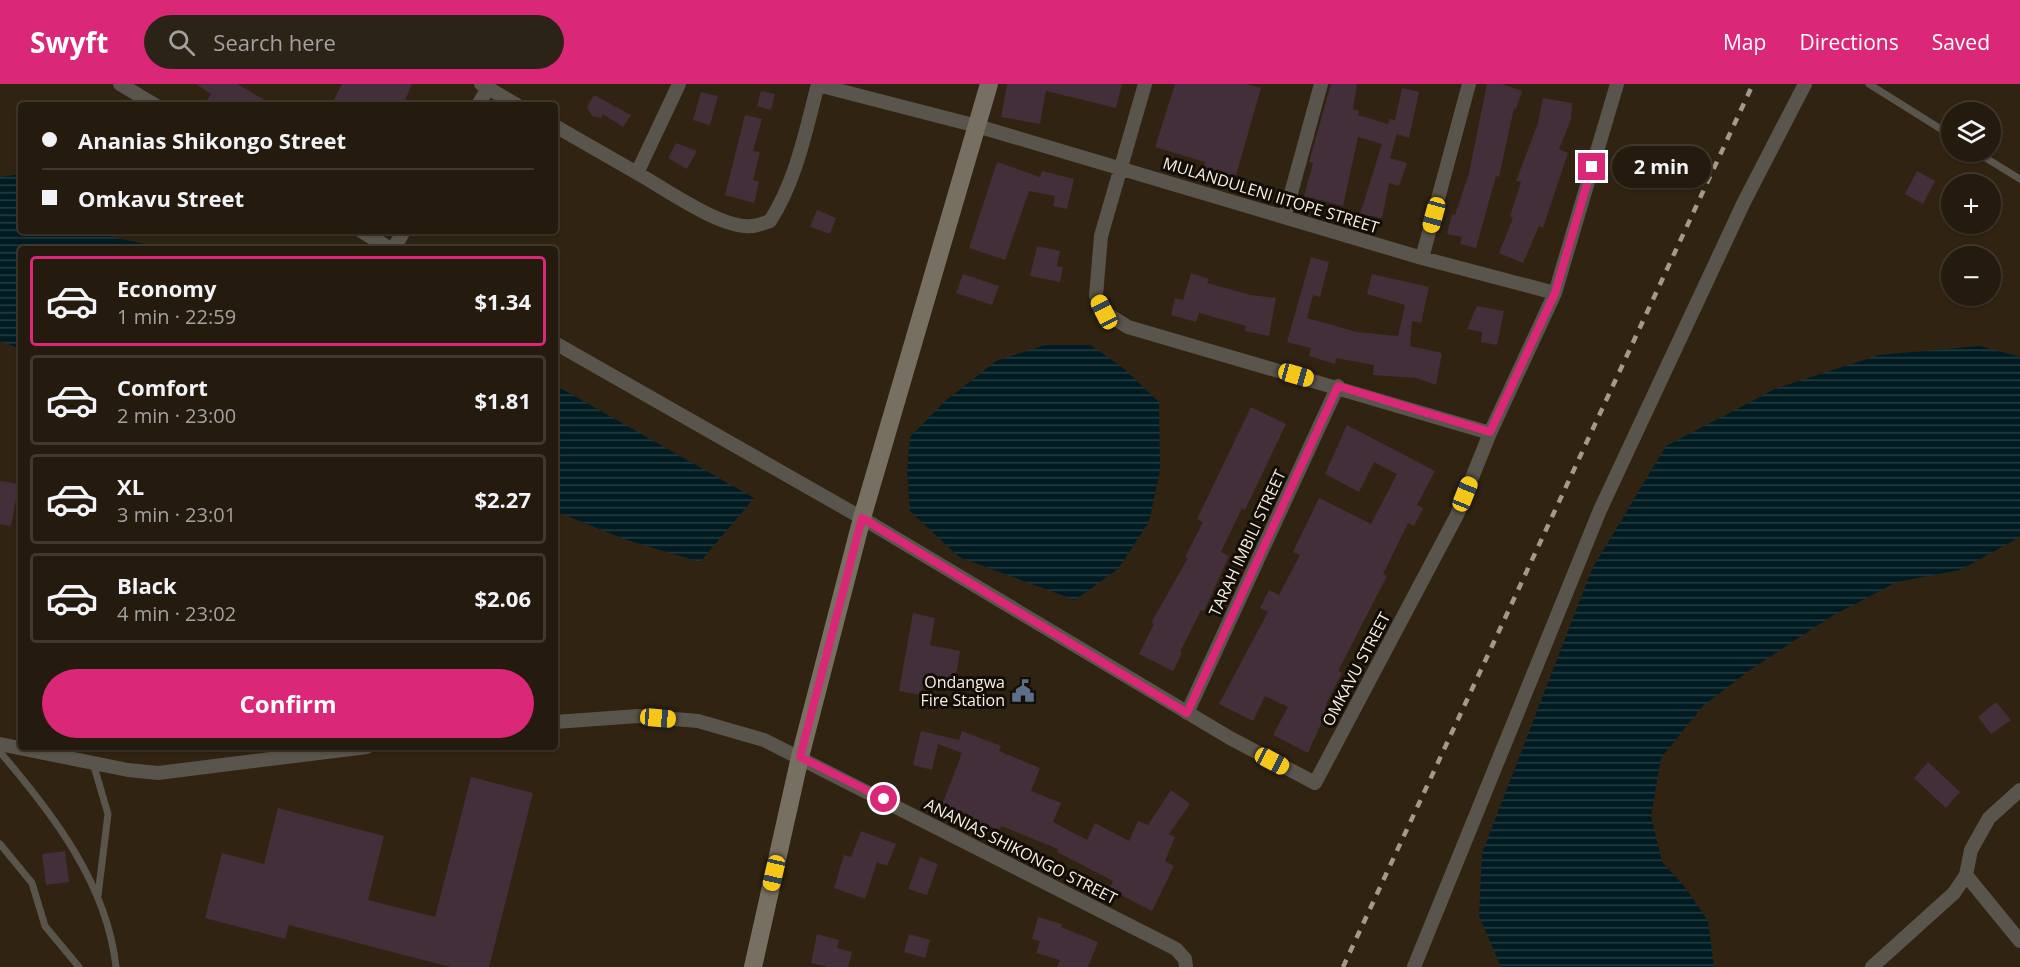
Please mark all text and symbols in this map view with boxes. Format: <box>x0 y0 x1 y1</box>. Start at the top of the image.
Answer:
search box <box>144 15 564 69</box>
text: Swyft <box>30 23 108 61</box>
icon: search <box>165 26 198 59</box>
text: Search here <box>213 27 336 57</box>
text: Map <box>1723 28 1766 56</box>
text: Directions <box>1799 28 1899 56</box>
text: Saved <box>1932 28 1990 56</box>
map controls <box>1941 102 2001 306</box>
button: layers <box>1941 102 2001 162</box>
text: Ananias Shikongo Street <box>78 125 346 155</box>
callout: 2 min <box>1613 146 1712 188</box>
street label: MULANDULENI IITOPE STREET <box>1160 152 1382 238</box>
route end <box>1578 153 1605 180</box>
text: 2 min <box>1634 153 1689 180</box>
button: + <box>1941 174 2001 234</box>
text: Omkavu Street <box>78 183 244 213</box>
car <box>1421 195 1447 235</box>
button: − <box>1941 246 2001 306</box>
text: Economy <box>117 273 216 303</box>
icon: car <box>45 274 99 328</box>
text: $1.34 <box>474 286 531 316</box>
car <box>1088 292 1120 332</box>
text: 1 min · 22:59 <box>117 303 236 330</box>
car <box>1276 361 1316 389</box>
text: Comfort <box>117 372 208 402</box>
icon: car <box>45 373 99 427</box>
text: $1.81 <box>474 385 531 415</box>
text: 2 min · 23:00 <box>117 402 236 429</box>
street label: TARAH IMBILI STREET <box>1203 466 1291 620</box>
text: XL <box>117 471 144 501</box>
icon: car <box>45 472 99 526</box>
car <box>1450 474 1480 514</box>
text: $2.27 <box>474 484 531 514</box>
text: 3 min · 23:01 <box>117 501 236 528</box>
text: Black <box>117 570 177 600</box>
icon: car <box>45 571 99 625</box>
text: $2.06 <box>474 583 531 613</box>
text: 4 min · 23:02 <box>117 600 236 627</box>
street label: OMKAVU STREET <box>1317 608 1395 730</box>
button: Confirm <box>42 669 534 738</box>
place label: Ondangwa Fire Station <box>920 671 1005 711</box>
public building icon: Ondangwa Fire Station <box>1010 678 1036 704</box>
car <box>639 707 677 729</box>
car <box>1252 745 1292 777</box>
route start <box>870 785 897 812</box>
street label: ANANIAS SHIKONGO STREET <box>921 793 1121 909</box>
car <box>761 853 787 893</box>

